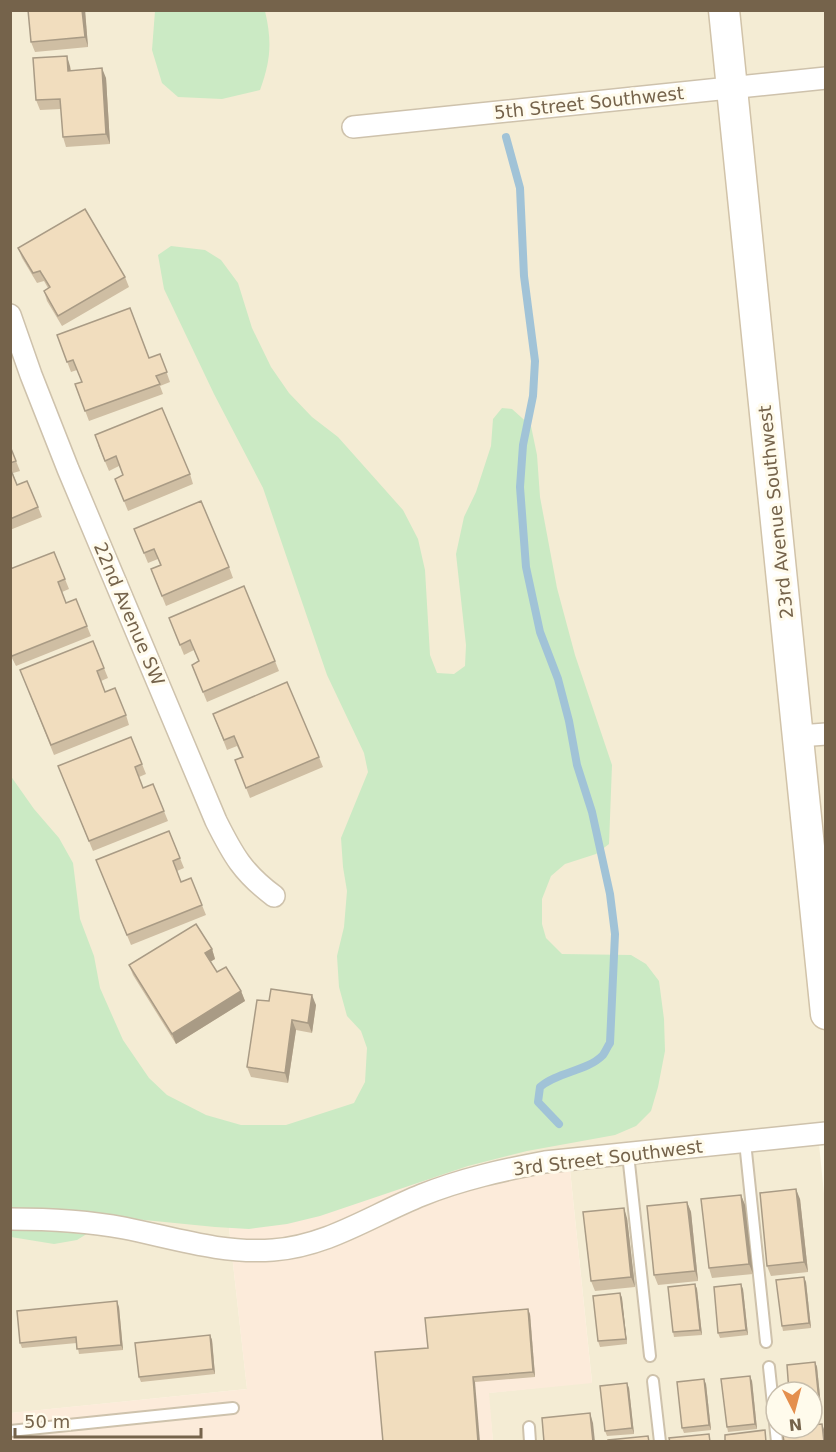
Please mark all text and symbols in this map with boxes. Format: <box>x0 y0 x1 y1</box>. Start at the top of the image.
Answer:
street label: 5th Street Southwest <box>493 82 685 123</box>
street label: 23rd Avenue Southwest <box>754 404 797 620</box>
street label: 22nd Avenue SW <box>90 539 169 689</box>
street label: 3rd Street Southwest <box>512 1135 704 1180</box>
north arrow <box>764 1380 824 1440</box>
scale bar <box>15 1401 201 1439</box>
text: 50 m <box>24 1411 70 1432</box>
text: N <box>788 1414 803 1435</box>

